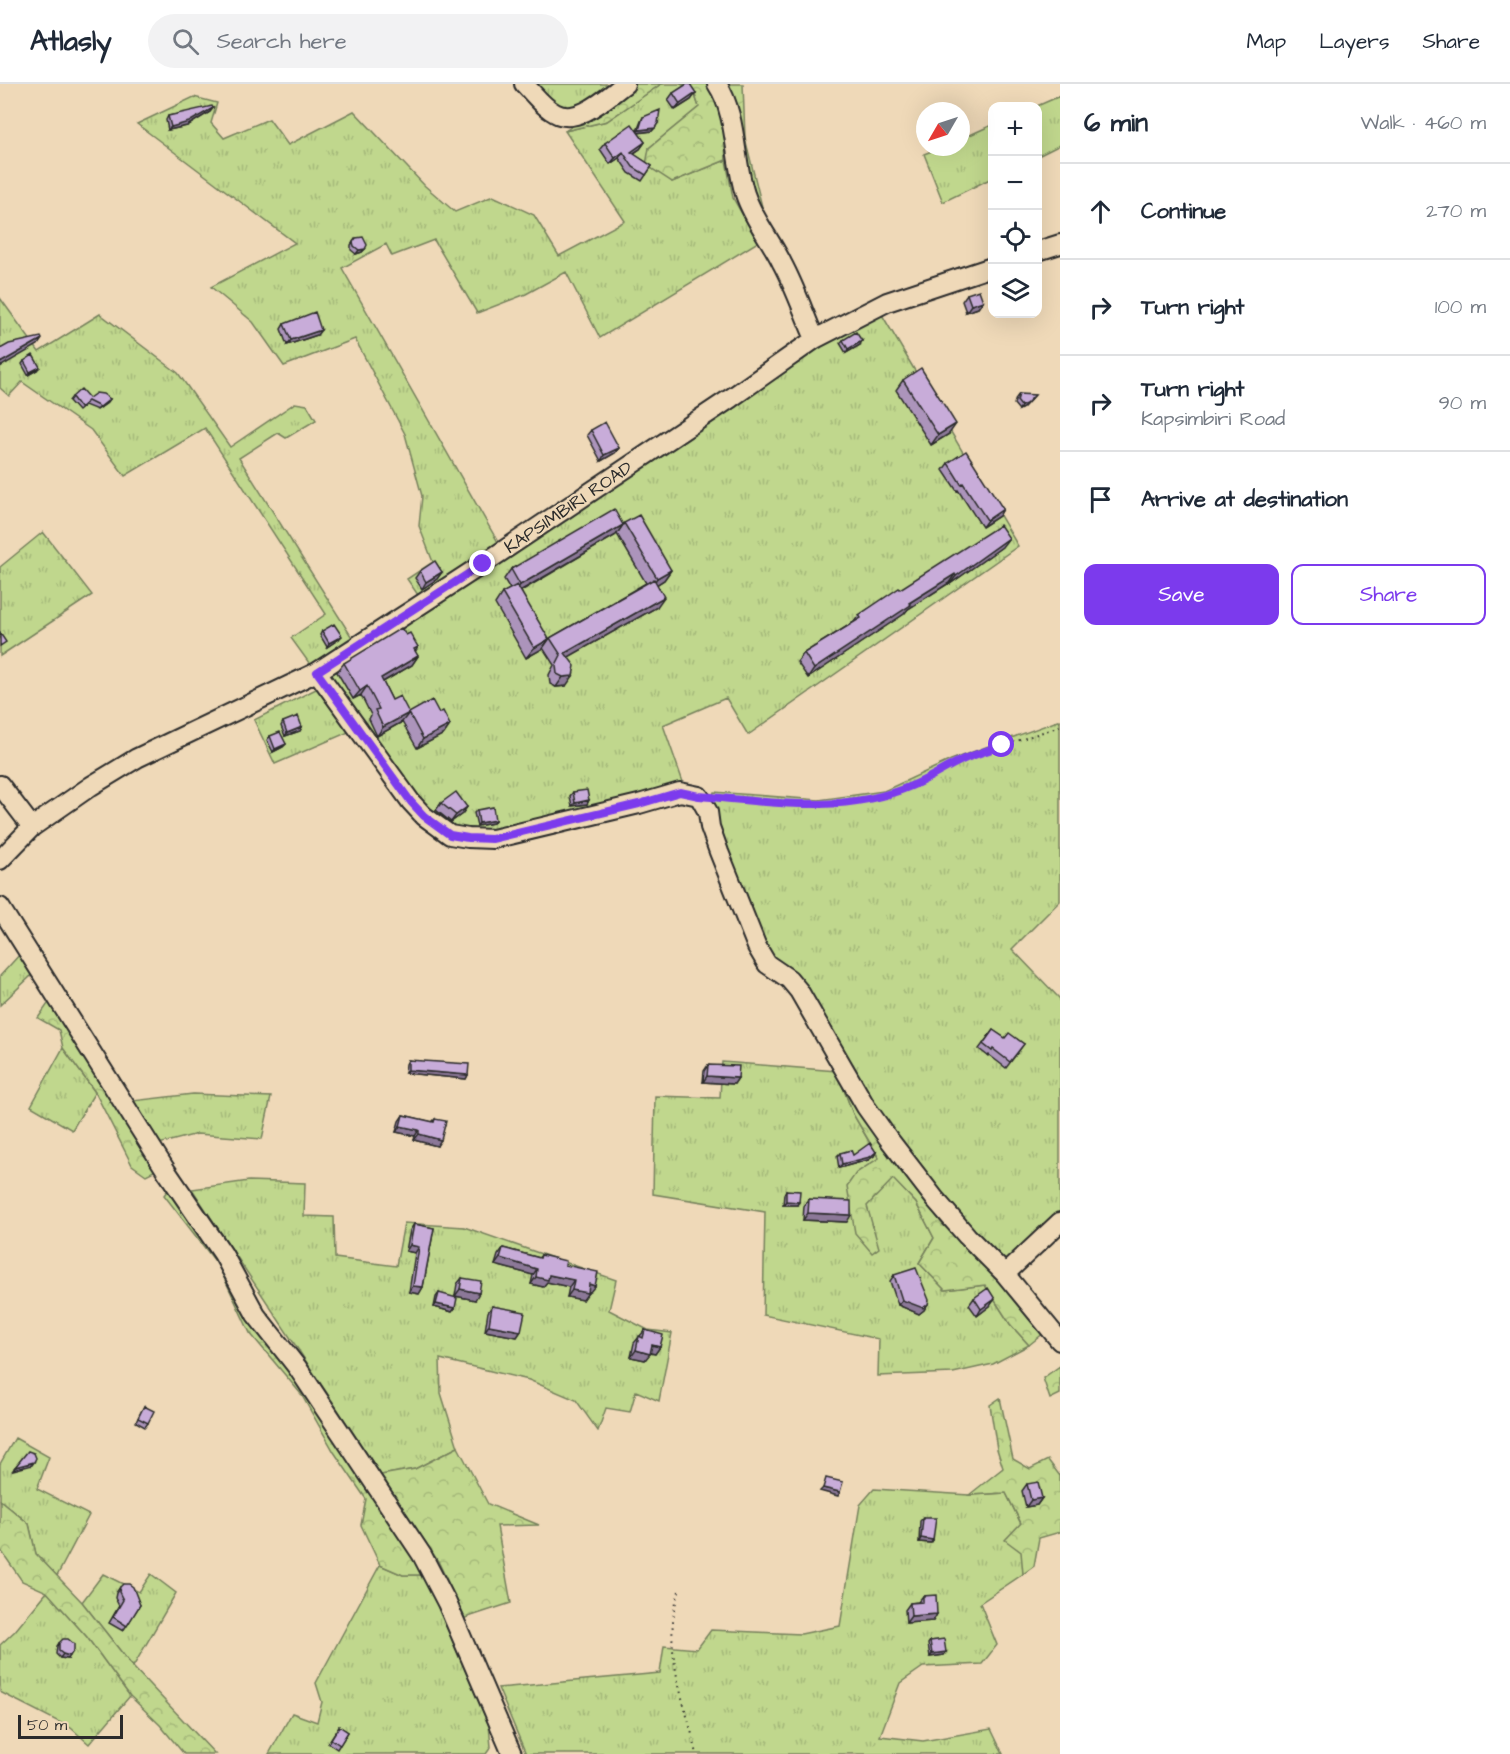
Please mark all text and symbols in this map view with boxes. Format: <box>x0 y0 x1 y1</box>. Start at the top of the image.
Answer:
search box <box>148 14 568 68</box>
text: Atlasly <box>30 22 112 61</box>
icon: search <box>169 25 202 58</box>
text: Search here <box>217 26 347 57</box>
text: Map <box>1246 27 1286 56</box>
text: Layers <box>1319 27 1389 56</box>
text: Share <box>1422 27 1480 56</box>
north arrow <box>916 102 970 156</box>
map controls <box>988 102 1042 318</box>
button: + <box>988 102 1042 156</box>
text: 6 min <box>1084 105 1148 141</box>
text: Walk · 460 m <box>1360 109 1486 137</box>
button: − <box>988 156 1042 210</box>
icon: ahead <box>1084 195 1117 228</box>
text: Continue <box>1141 196 1226 227</box>
text: 270 m <box>1426 197 1486 225</box>
button: locate <box>988 210 1042 264</box>
button: layers <box>988 264 1042 318</box>
icon: right <box>1084 291 1117 324</box>
text: Turn right <box>1141 292 1244 323</box>
text: 100 m <box>1435 293 1486 321</box>
text: Turn right <box>1141 374 1244 405</box>
icon: right <box>1084 387 1117 420</box>
text: 90 m <box>1438 389 1486 417</box>
text: Kapsimbiri Road <box>1141 405 1285 433</box>
street label: KAPSIMBIRI ROAD <box>499 455 637 560</box>
icon: arrive <box>1084 483 1117 516</box>
text: Arrive at destination <box>1141 484 1348 515</box>
route end <box>469 550 495 576</box>
button: Save <box>1084 564 1279 625</box>
button: Share <box>1291 564 1486 625</box>
route start <box>988 731 1014 757</box>
scale bar <box>18 1712 123 1740</box>
text: 50 m <box>27 1714 67 1736</box>

